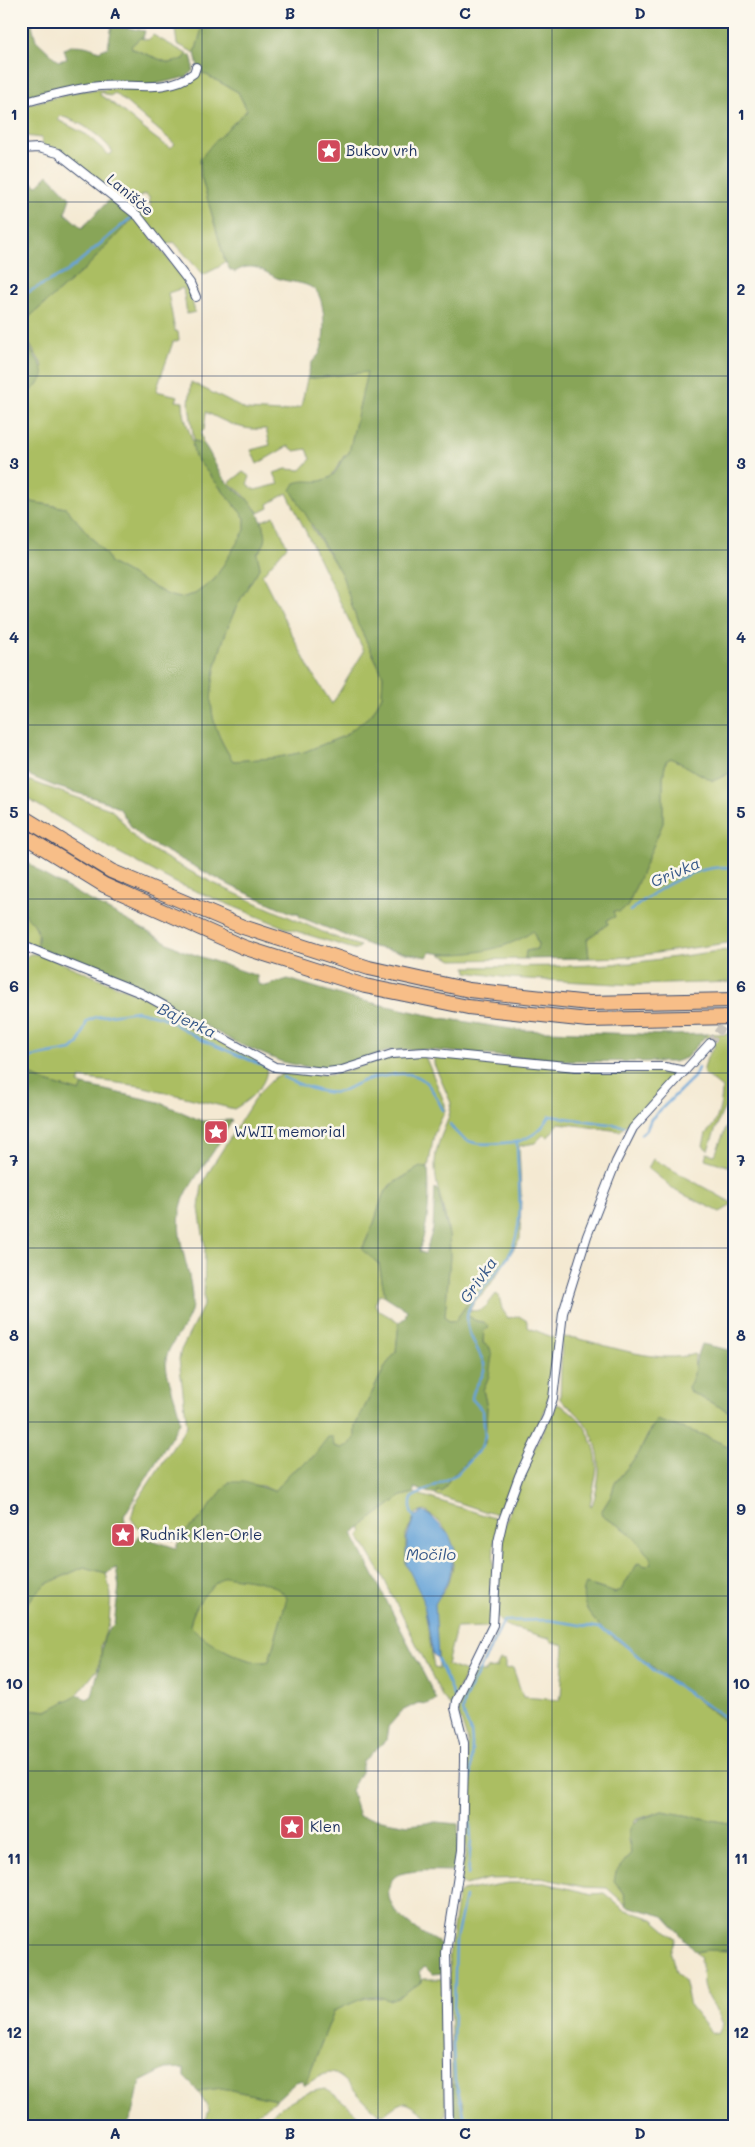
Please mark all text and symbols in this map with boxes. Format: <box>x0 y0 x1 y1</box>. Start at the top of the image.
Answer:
text: A <box>109 2 121 23</box>
text: B <box>285 2 295 23</box>
text: C <box>459 2 471 23</box>
text: D <box>634 2 646 23</box>
text: 1 <box>10 103 18 124</box>
text: 1 <box>737 103 745 124</box>
place icon: Bukov vrh <box>316 138 342 164</box>
place label: Bukov vrh <box>346 140 417 160</box>
street label: Lanišče <box>103 169 158 220</box>
text: 2 <box>10 278 19 299</box>
text: 2 <box>737 278 746 299</box>
text: 3 <box>9 452 19 473</box>
text: 3 <box>736 452 746 473</box>
text: 4 <box>9 626 19 647</box>
text: 4 <box>736 626 746 647</box>
text: 5 <box>9 801 19 822</box>
text: 5 <box>736 801 746 822</box>
water label: Grivka <box>647 852 703 891</box>
text: 6 <box>9 975 19 996</box>
text: 6 <box>736 975 746 996</box>
water label: Bajerka <box>155 997 220 1042</box>
place icon: WWII memorial <box>203 1119 229 1145</box>
place label: WWII memorial <box>234 1121 346 1141</box>
text: 7 <box>10 1149 19 1170</box>
text: 7 <box>737 1149 746 1170</box>
water label: Grivka <box>454 1253 501 1307</box>
text: 8 <box>9 1324 19 1345</box>
text: 8 <box>736 1324 746 1345</box>
text: 9 <box>9 1498 19 1519</box>
text: 9 <box>736 1498 746 1519</box>
place icon: Rudnik Klen-Orle <box>110 1522 136 1548</box>
place label: Rudnik Klen-Orle <box>140 1524 262 1544</box>
water label: Močilo <box>406 1543 457 1564</box>
text: 10 <box>5 1672 23 1693</box>
text: 10 <box>732 1672 750 1693</box>
place icon: Klen <box>279 1814 305 1840</box>
place label: Klen <box>310 1816 340 1836</box>
text: 11 <box>7 1847 21 1868</box>
text: 11 <box>734 1847 748 1868</box>
text: 12 <box>6 2021 22 2042</box>
text: 12 <box>733 2021 749 2042</box>
text: A <box>109 2122 121 2143</box>
text: B <box>285 2122 295 2143</box>
text: C <box>459 2122 471 2143</box>
text: D <box>634 2122 646 2143</box>

